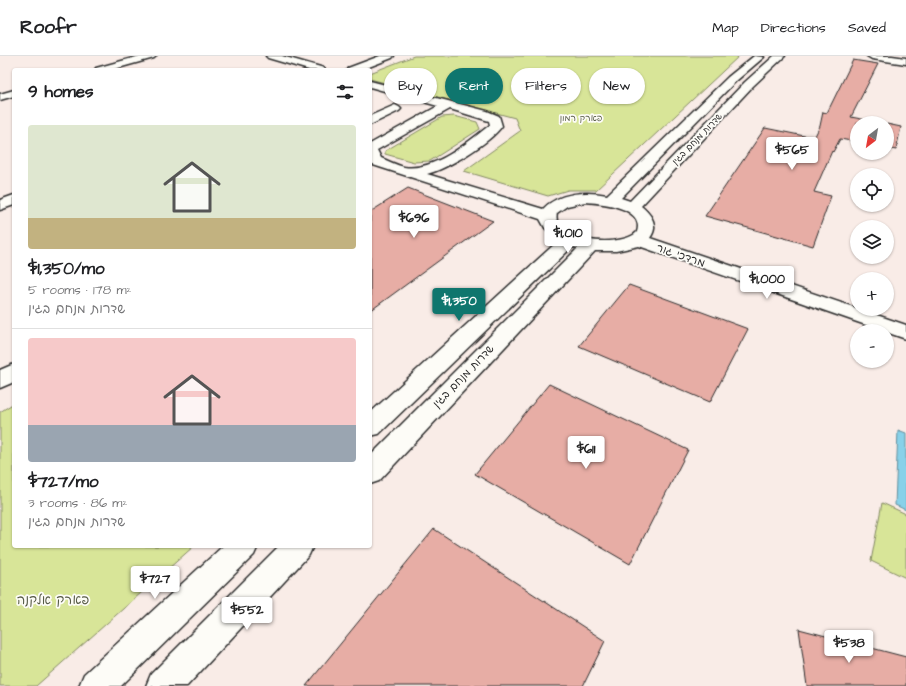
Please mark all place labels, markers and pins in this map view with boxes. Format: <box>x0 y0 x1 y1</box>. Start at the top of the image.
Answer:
pin: $565 <box>768 137 816 171</box>
pin: $696 <box>390 205 438 239</box>
pin: $1,010 <box>535 220 601 254</box>
pin: $1,000 <box>734 266 800 300</box>
pin: $1,350 <box>426 288 492 322</box>
pin: $611 <box>562 436 610 470</box>
pin: $727 <box>131 566 179 600</box>
pin: $552 <box>223 597 271 631</box>
pin: $538 <box>825 630 873 664</box>

